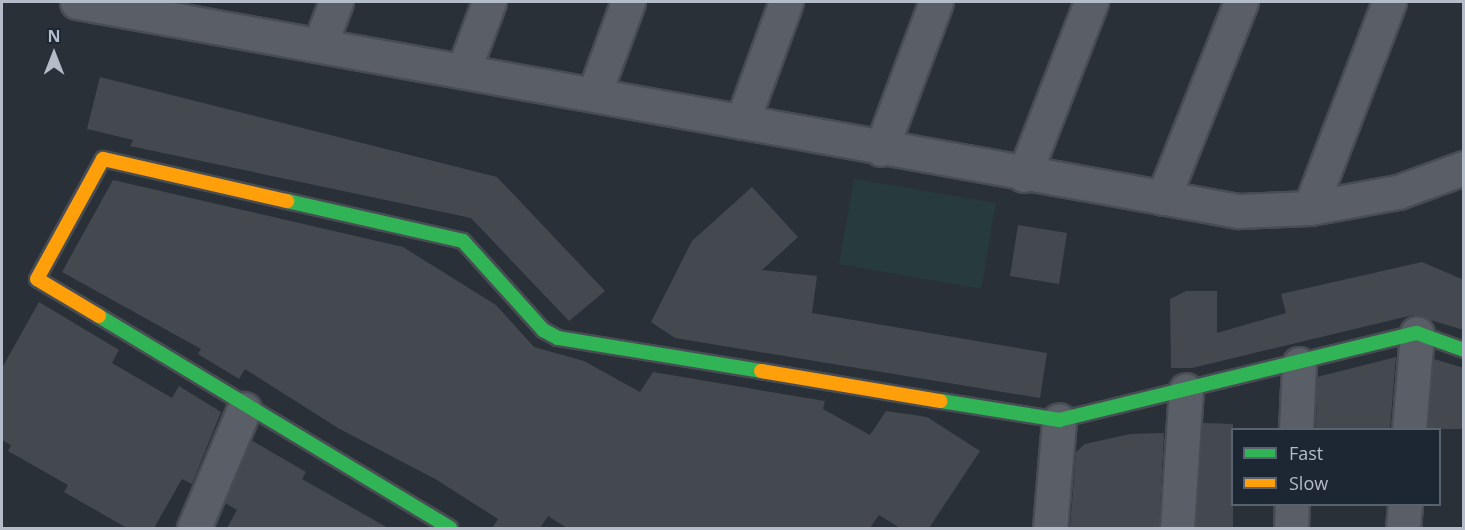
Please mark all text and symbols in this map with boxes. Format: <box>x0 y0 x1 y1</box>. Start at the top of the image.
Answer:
north arrow <box>24 24 84 84</box>
text: N <box>47 25 61 47</box>
legend <box>1231 428 1441 506</box>
text: Fast <box>1289 441 1323 465</box>
text: Slow <box>1289 471 1328 495</box>

